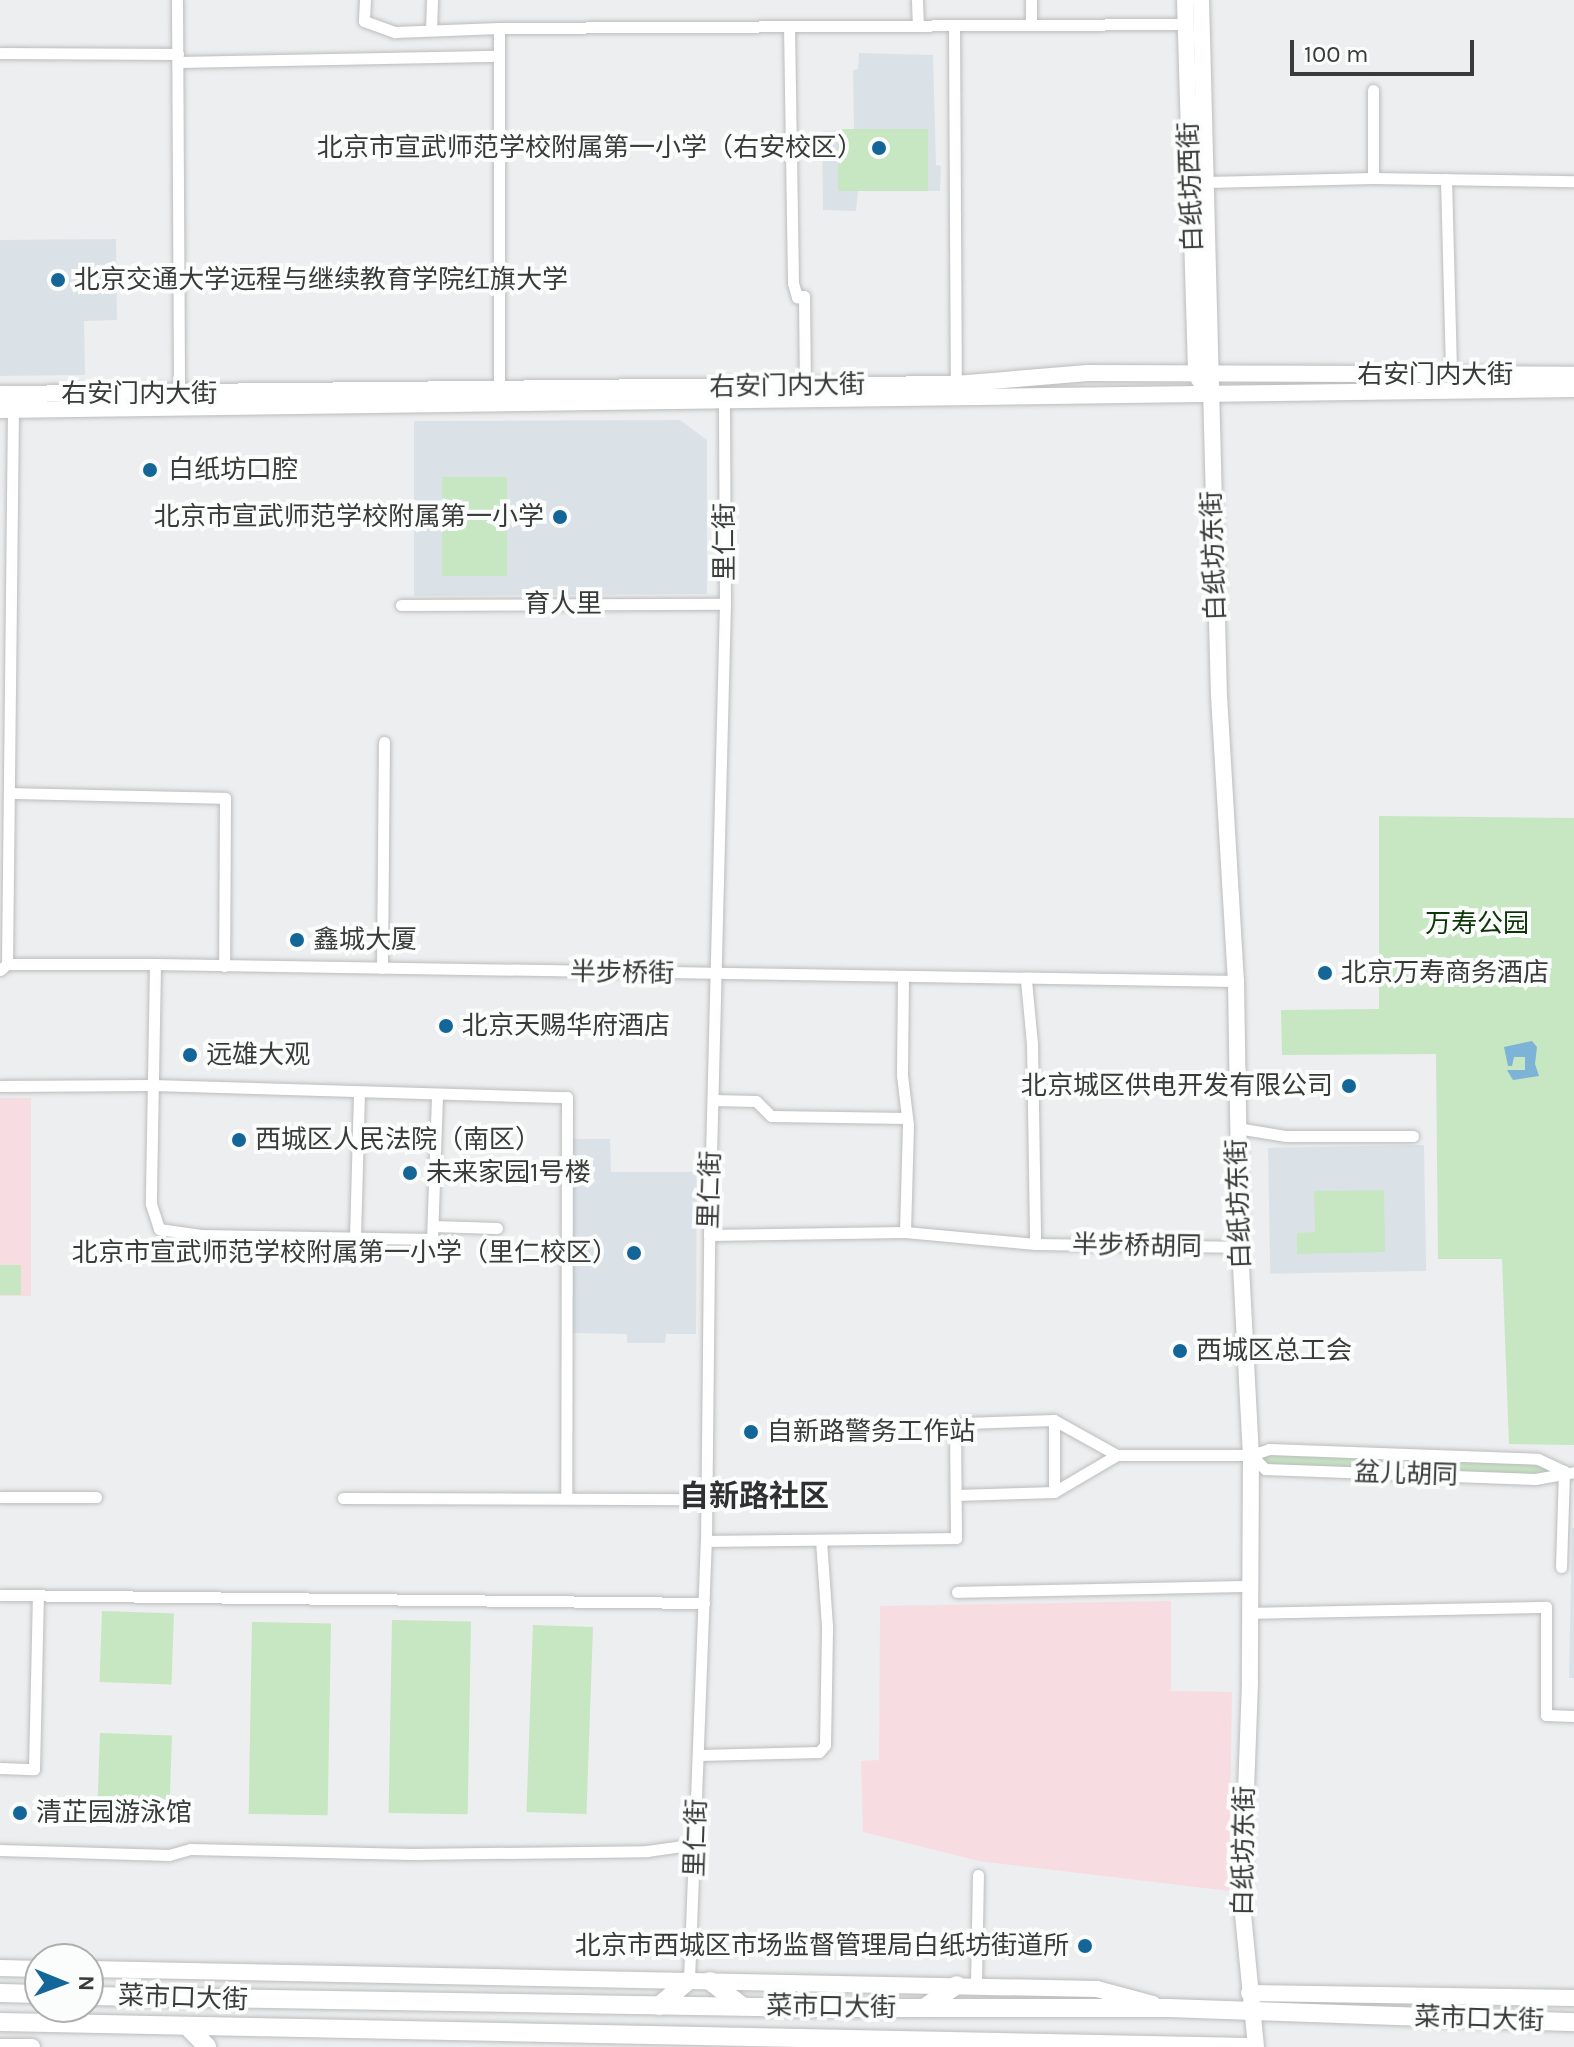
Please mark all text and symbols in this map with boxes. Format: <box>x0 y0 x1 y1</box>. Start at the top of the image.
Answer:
scale bar <box>1294 24 1478 74</box>
text: 100 m <box>1304 40 1369 68</box>
street label: 白纸坊西街 <box>1173 121 1209 253</box>
place label: 北京市宣武师范学校附属第一小学（右安校区） <box>317 132 863 164</box>
marker: 北京市宣武师范学校附属第一小学（右安校区） <box>870 139 888 157</box>
place label: 北京交通大学远程与继续教育学院红旗大学 <box>74 264 568 296</box>
marker: 北京交通大学远程与继续教育学院红旗大学 <box>49 271 67 289</box>
street label: 右安门内大街 <box>1357 359 1513 391</box>
street label: 右安门内大街 <box>709 369 865 403</box>
street label: 右安门内大街 <box>61 378 217 410</box>
place label: 白纸坊口腔 <box>168 454 298 486</box>
marker: 白纸坊口腔 <box>139 459 161 481</box>
street label: 白纸坊东街 <box>1196 490 1232 622</box>
place label: 北京市宣武师范学校附属第一小学 <box>154 501 544 533</box>
street label: 里仁街 <box>709 503 741 581</box>
marker: 北京市宣武师范学校附属第一小学 <box>551 508 569 526</box>
street label: 育人里 <box>524 588 602 620</box>
park label: 万寿公园 <box>1425 908 1529 940</box>
place label: 鑫城大厦 <box>313 924 417 956</box>
marker: 鑫城大厦 <box>288 931 306 949</box>
street label: 半步桥街 <box>570 956 674 990</box>
place label: 北京万寿商务酒店 <box>1341 957 1549 989</box>
marker: 北京万寿商务酒店 <box>1316 964 1334 982</box>
place label: 北京天赐华府酒店 <box>462 1010 670 1042</box>
marker: 北京天赐华府酒店 <box>437 1017 455 1035</box>
place label: 远雄大观 <box>206 1039 310 1071</box>
marker: 远雄大观 <box>181 1046 199 1064</box>
place label: 北京城区供电开发有限公司 <box>1021 1070 1333 1102</box>
marker: 北京城区供电开发有限公司 <box>1340 1077 1358 1095</box>
place label: 西城区人民法院（南区） <box>255 1124 541 1156</box>
marker: 西城区人民法院（南区） <box>230 1131 248 1149</box>
street label: 白纸坊东街 <box>1221 1138 1257 1270</box>
street label: 里仁街 <box>693 1150 727 1230</box>
place label: 未来家园1号楼 <box>426 1157 591 1189</box>
marker: 未来家园1号楼 <box>401 1164 419 1182</box>
street label: 半步桥胡同 <box>1072 1229 1202 1263</box>
place label: 北京市宣武师范学校附属第一小学（里仁校区） <box>72 1237 618 1269</box>
marker: 北京市宣武师范学校附属第一小学（里仁校区） <box>625 1244 643 1262</box>
place label: 西城区总工会 <box>1196 1335 1352 1367</box>
marker: 西城区总工会 <box>1171 1342 1189 1360</box>
place label: 自新路警务工作站 <box>767 1416 975 1448</box>
marker: 自新路警务工作站 <box>742 1423 760 1441</box>
street label: 盆儿胡同 <box>1353 1457 1459 1491</box>
district label: 自新路社区 <box>679 1478 829 1514</box>
street label: 白纸坊东街 <box>1227 1786 1261 1916</box>
place label: 清芷园游泳馆 <box>36 1797 192 1829</box>
street label: 里仁街 <box>679 1798 713 1878</box>
marker: 清芷园游泳馆 <box>11 1804 29 1822</box>
place label: 北京市西城区市场监督管理局白纸坊街道所 <box>575 1930 1069 1962</box>
marker: 北京市西城区市场监督管理局白纸坊街道所 <box>1076 1937 1094 1955</box>
north arrow <box>24 1943 104 2023</box>
text: N <box>73 1975 99 1992</box>
street label: 菜市口大街 <box>117 1980 249 2016</box>
street label: 菜市口大街 <box>766 1990 896 2024</box>
street label: 菜市口大街 <box>1413 2001 1545 2037</box>

